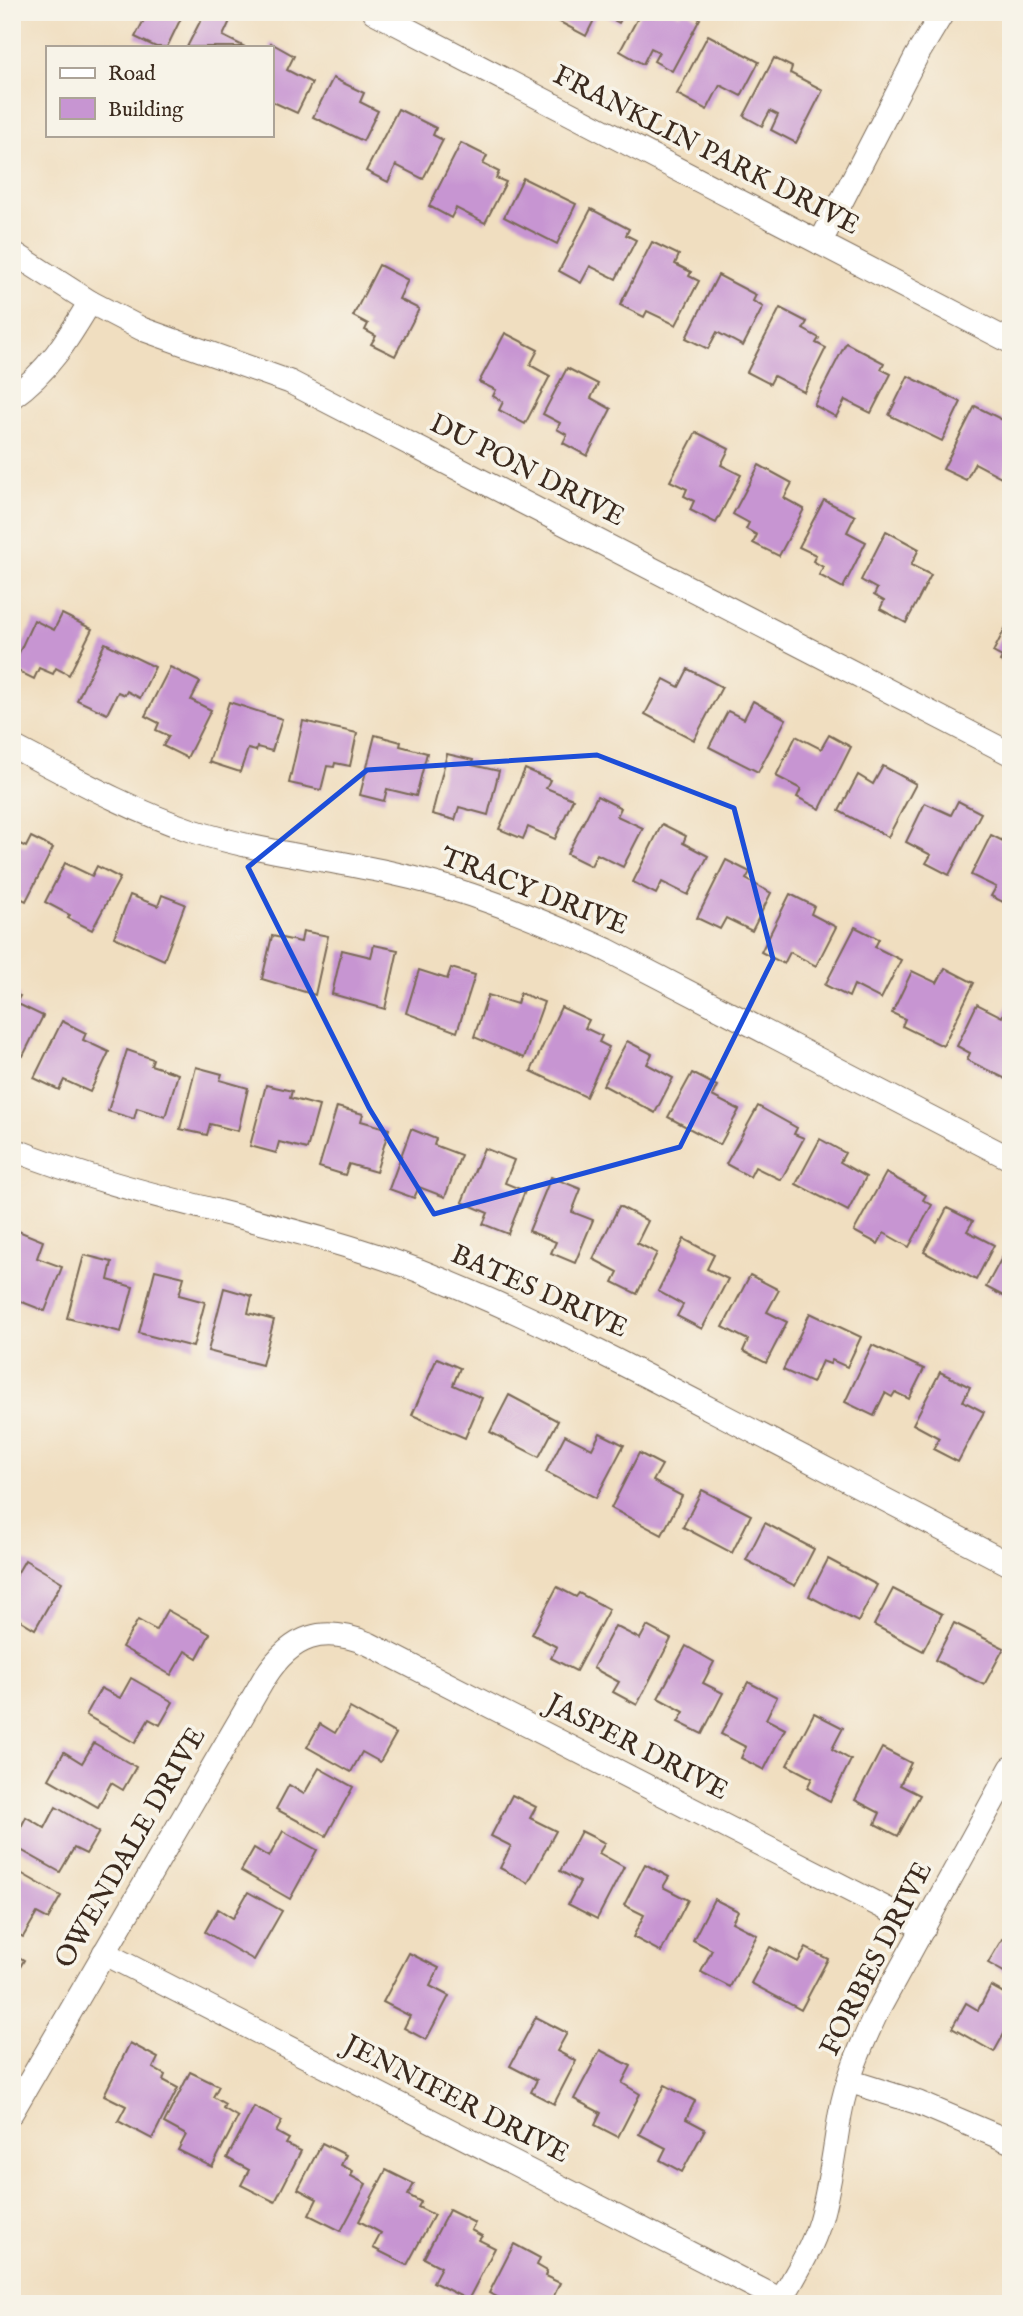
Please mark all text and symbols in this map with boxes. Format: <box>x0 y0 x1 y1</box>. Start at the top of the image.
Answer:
legend <box>46 46 273 136</box>
street label: FRANKLIN PARK DRIVE <box>547 58 865 244</box>
text: Road <box>108 61 156 88</box>
text: Building <box>108 97 184 124</box>
street label: DU PON DRIVE <box>424 407 630 535</box>
street label: TRACY DRIVE <box>435 840 633 944</box>
street label: BATES DRIVE <box>445 1237 633 1347</box>
street label: JASPER DRIVE <box>537 1686 734 1809</box>
street label: OWENDALE DRIVE <box>48 1721 214 1975</box>
street label: FORBES DRIVE <box>813 1856 941 2062</box>
street label: JENNIFER DRIVE <box>335 2027 575 2172</box>

